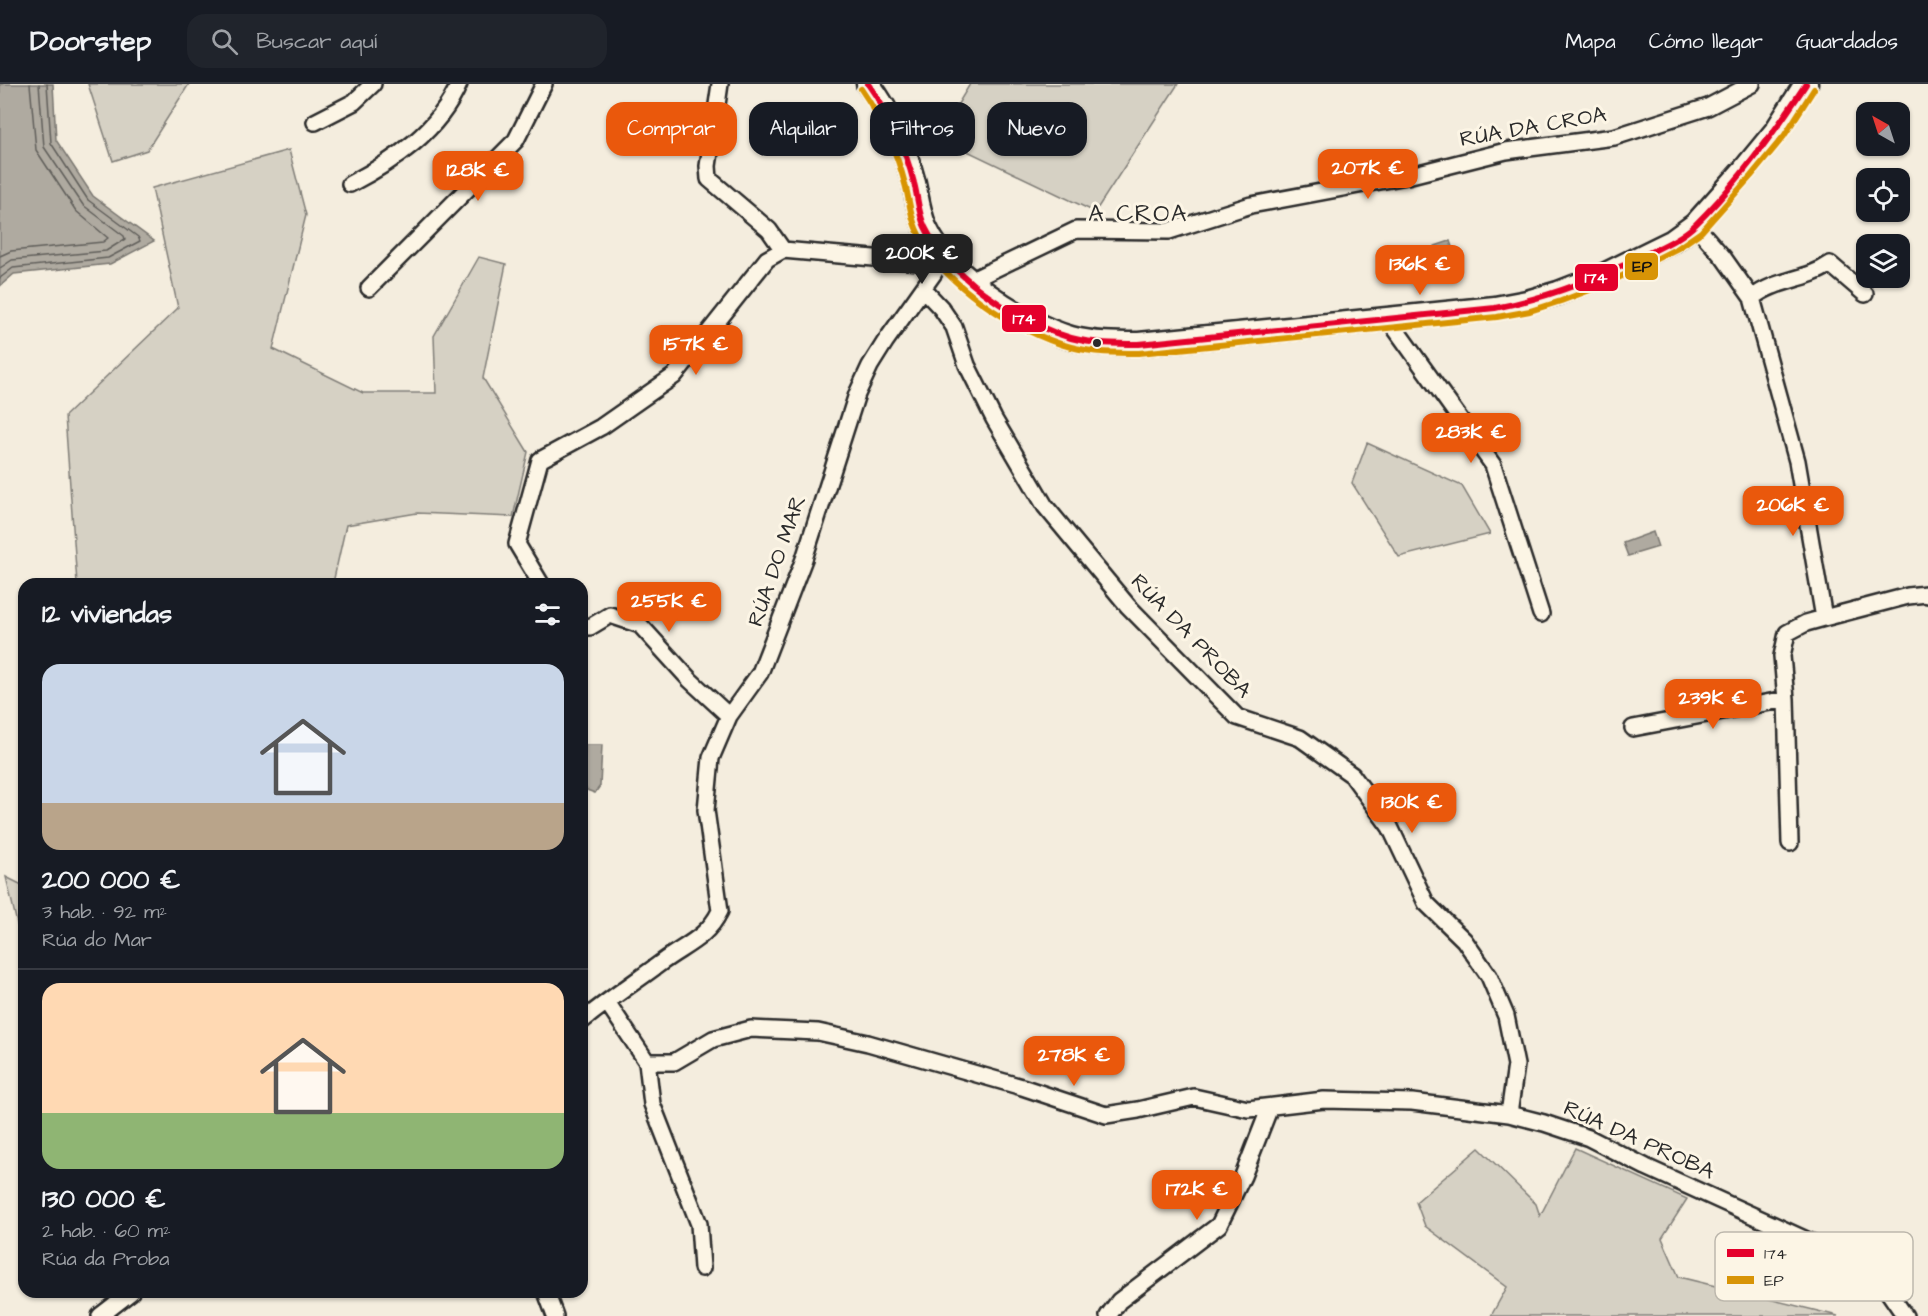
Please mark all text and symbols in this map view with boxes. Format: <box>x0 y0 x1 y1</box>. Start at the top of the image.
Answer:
search box <box>187 14 607 68</box>
text: Doorstep <box>30 22 151 61</box>
icon: search <box>208 25 241 58</box>
text: Buscar aquí <box>256 26 377 57</box>
text: Mapa <box>1565 27 1616 56</box>
text: Cómo llegar <box>1649 27 1763 56</box>
text: Guardados <box>1796 27 1898 56</box>
street label: RÚA DA CROA <box>1457 99 1609 155</box>
chip: Comprar <box>606 102 737 156</box>
chip: Alquilar <box>749 102 858 156</box>
chip: Filtros <box>870 102 975 156</box>
chip: Nuevo <box>987 102 1087 156</box>
north arrow <box>1856 102 1910 156</box>
map controls <box>1856 102 1910 288</box>
pin: 207K € <box>1319 149 1417 200</box>
pin: 128K € <box>429 151 527 202</box>
text: 207K € <box>1332 154 1404 182</box>
text: 128K € <box>447 156 510 184</box>
button: locate <box>1856 168 1910 222</box>
district label: A CROA <box>1088 197 1188 231</box>
pin: 200K € <box>873 234 971 285</box>
button: layers <box>1856 234 1910 288</box>
text: 200K € <box>886 239 958 267</box>
pin: 136K € <box>1371 245 1469 296</box>
text: 136K € <box>1389 250 1451 278</box>
line badge: EP <box>1624 252 1659 281</box>
text: EP <box>1632 256 1653 278</box>
line badge: 174 <box>1574 263 1619 292</box>
text: 174 <box>1585 267 1608 289</box>
line badge: 174 <box>1001 304 1047 333</box>
text: 174 <box>1013 308 1036 330</box>
pin: 157K € <box>647 325 745 376</box>
text: 157K € <box>663 330 729 358</box>
unlabelled marker <box>1091 337 1103 349</box>
pin: 283K € <box>1422 413 1520 464</box>
text: 283K € <box>1436 418 1506 446</box>
pin: 206K € <box>1744 486 1842 537</box>
street label: RÚA DO MAR <box>740 491 814 631</box>
text: 206K € <box>1757 491 1829 519</box>
street label: RÚA DA PROBA <box>1123 567 1259 705</box>
pin: 255K € <box>620 582 718 633</box>
text: 255K € <box>631 587 707 615</box>
text: 12 viviendas <box>42 596 172 632</box>
icon: filters <box>531 598 564 631</box>
pin: 239K € <box>1664 679 1762 730</box>
text: 239K € <box>1678 684 1748 712</box>
icon: home <box>249 703 357 811</box>
pin: 130K € <box>1363 783 1461 834</box>
text: 130K € <box>1381 788 1443 816</box>
text: 200 000 € <box>42 862 180 898</box>
text: 3 hab. · 92 m² <box>42 898 167 926</box>
text: Rúa do Mar <box>42 926 152 954</box>
icon: home <box>249 1022 357 1130</box>
pin: 278K € <box>1025 1036 1123 1087</box>
text: 278K € <box>1038 1041 1110 1069</box>
street label: RÚA DA PROBA <box>1559 1093 1719 1187</box>
pin: 172K € <box>1148 1170 1246 1221</box>
text: 172K € <box>1166 1175 1228 1203</box>
text: 130 000 € <box>42 1181 166 1217</box>
text: 2 hab. · 60 m² <box>42 1217 171 1245</box>
legend <box>1715 1232 1913 1301</box>
text: 174 <box>1764 1243 1787 1265</box>
text: Rúa da Proba <box>42 1245 169 1273</box>
text: EP <box>1764 1270 1784 1292</box>

